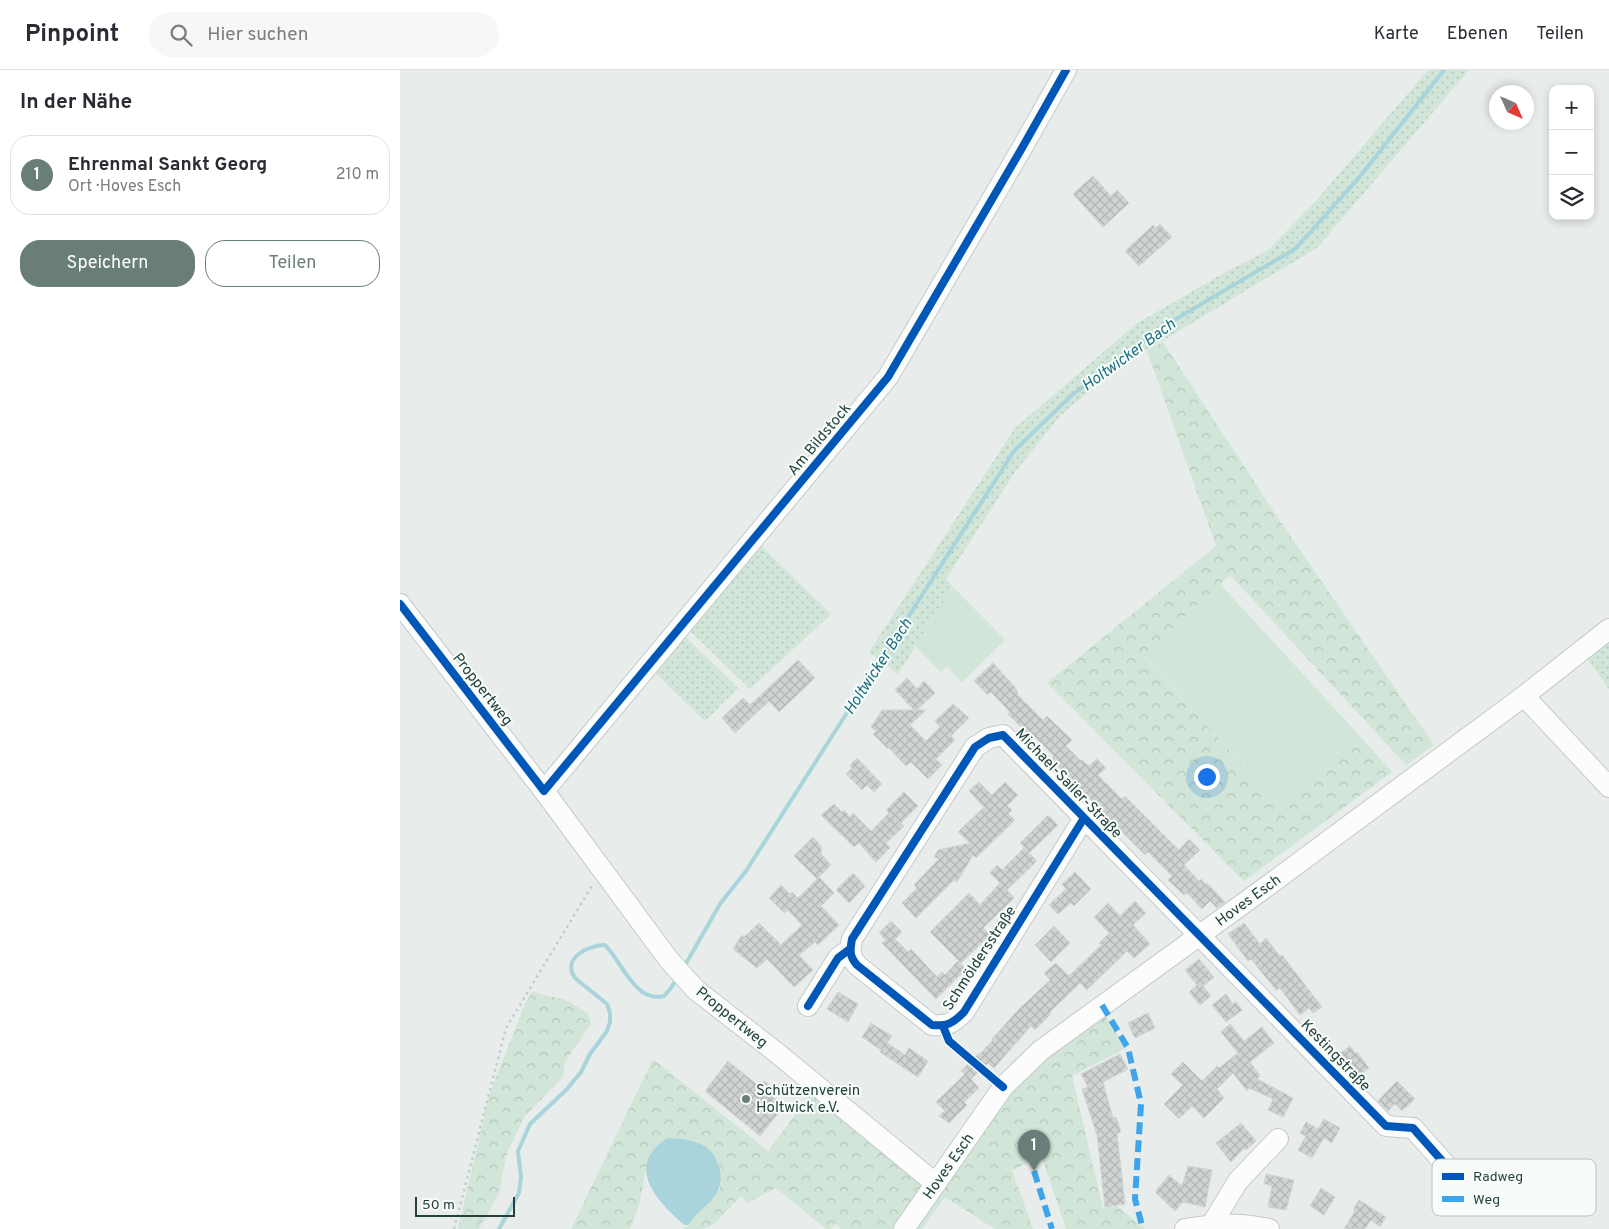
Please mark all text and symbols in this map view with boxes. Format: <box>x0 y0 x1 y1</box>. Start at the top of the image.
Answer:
search box <box>149 12 499 57</box>
text: Pinpoint <box>25 20 119 50</box>
icon: search <box>167 21 195 49</box>
text: Hier suchen <box>207 23 308 47</box>
text: Karte <box>1374 23 1419 46</box>
text: Ebenen <box>1447 23 1508 46</box>
text: Teilen <box>1536 23 1584 46</box>
north arrow <box>1489 85 1534 130</box>
map controls <box>1549 85 1594 220</box>
button: + <box>1549 85 1594 130</box>
text: In der Nähe <box>20 89 132 116</box>
button: − <box>1549 130 1594 175</box>
text: Ehrenmal Sankt Georg <box>68 153 267 177</box>
text: 1 <box>34 165 40 185</box>
text: 210 m <box>336 165 379 185</box>
button: layers <box>1549 175 1594 220</box>
text: Ort · Hoves Esch <box>68 177 181 197</box>
button: Speichern <box>20 240 195 287</box>
button: Teilen <box>205 240 380 287</box>
water label: Holtwicker Bach <box>1078 315 1180 396</box>
street label: Am Bildstock <box>784 400 856 480</box>
water label: Holtwicker Bach <box>840 615 917 719</box>
street label: Proppertweg <box>447 650 516 730</box>
street label: Michael-Sailer-Straße <box>1011 725 1125 843</box>
your location <box>1194 764 1220 790</box>
street label: Hoves Esch <box>1212 871 1285 931</box>
street label: Schmöldersstraße <box>939 903 1021 1015</box>
street label: Proppertweg <box>691 983 771 1053</box>
street label: Kestingstraße <box>1296 1016 1374 1096</box>
place label: Schützenverein Holtwick e.V. <box>756 1082 860 1118</box>
marker: Schützenverein Holtwick e.V. <box>740 1093 752 1105</box>
street label: Hoves Esch <box>920 1130 979 1204</box>
pin: 1 <box>1018 1130 1050 1171</box>
legend <box>1432 1159 1596 1216</box>
text: Radweg <box>1473 1169 1523 1186</box>
text: Weg <box>1473 1192 1500 1209</box>
scale bar <box>415 1194 515 1217</box>
text: 50 m <box>422 1197 455 1214</box>

